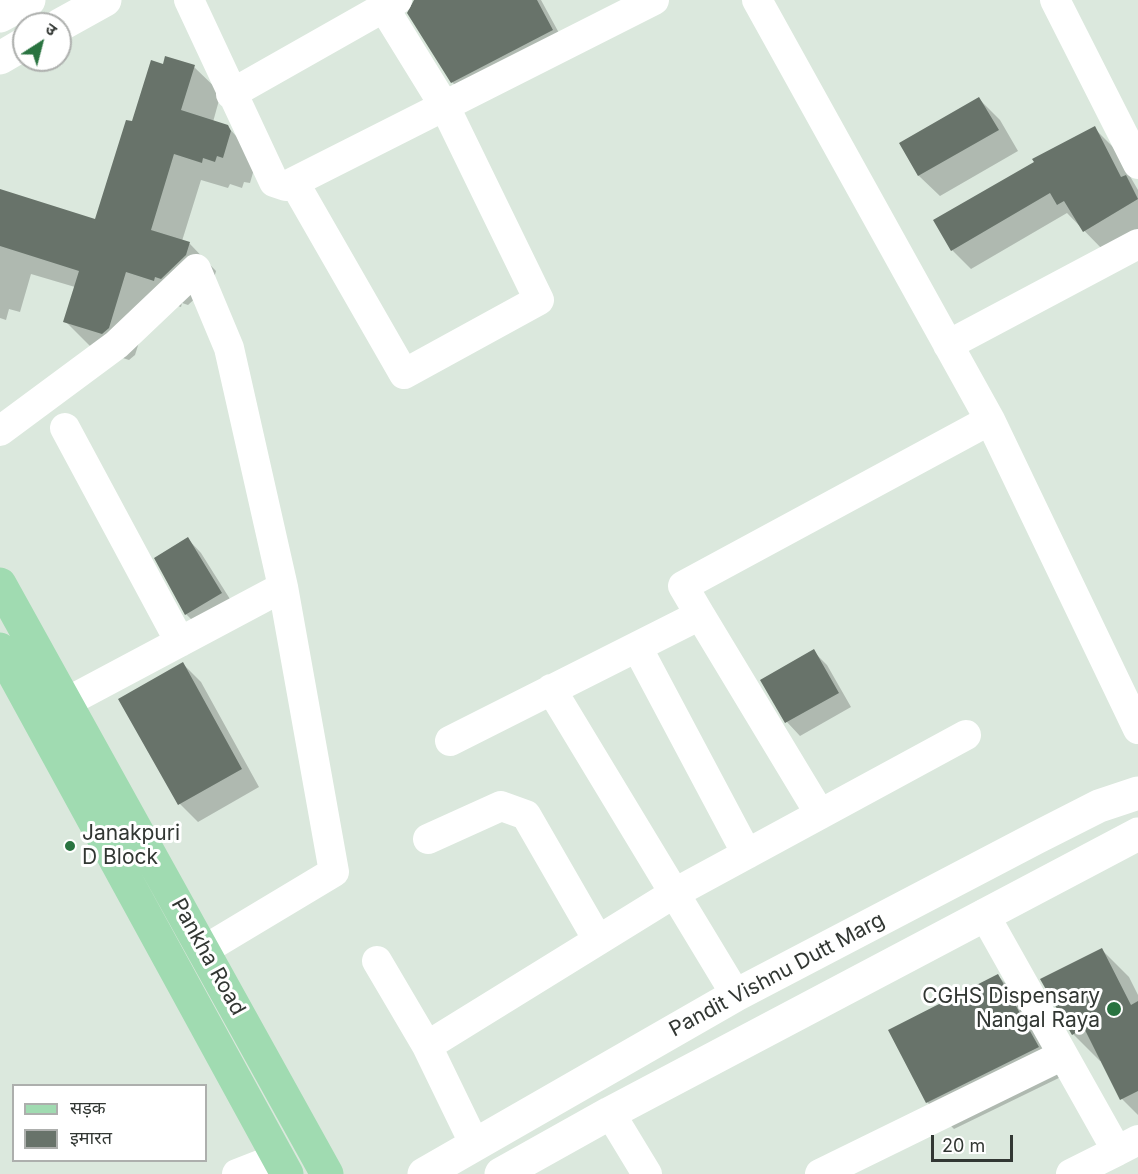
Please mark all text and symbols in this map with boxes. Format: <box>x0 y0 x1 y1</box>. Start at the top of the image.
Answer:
north arrow <box>12 12 72 72</box>
text: उ <box>42 18 61 40</box>
place label: Janakpuri D Block <box>82 821 180 871</box>
marker: Janakpuri D Block <box>63 839 77 853</box>
street label: Pankha Road <box>165 894 251 1020</box>
street label: Pandit Vishnu Dutt Marg <box>665 908 889 1042</box>
place label: CGHS Dispensary Nangal Raya <box>922 984 1100 1034</box>
marker: CGHS Dispensary Nangal Raya <box>1105 1000 1123 1018</box>
legend <box>12 1084 207 1162</box>
text: सड़क <box>70 1097 106 1118</box>
scale bar <box>934 1123 1016 1161</box>
text: इमारत <box>70 1127 112 1148</box>
text: 20 m <box>942 1135 985 1156</box>

